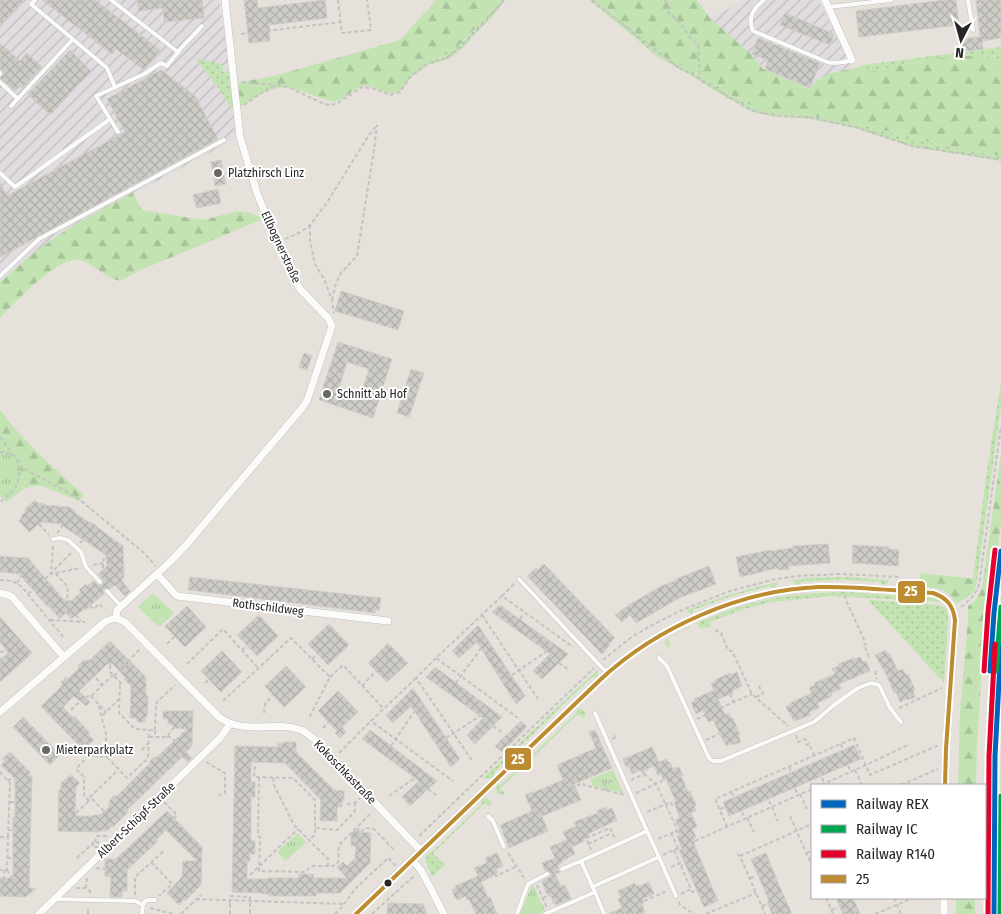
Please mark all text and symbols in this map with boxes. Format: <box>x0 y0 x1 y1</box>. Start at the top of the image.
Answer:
north arrow <box>936 15 986 65</box>
text: N <box>955 44 965 61</box>
place label: Platzhirsch Linz <box>228 166 304 180</box>
marker: Platzhirsch Linz <box>212 167 224 179</box>
street label: Ellbognerstraße <box>258 209 304 285</box>
place label: Schnitt ab Hof <box>337 387 408 401</box>
marker: Schnitt ab Hof <box>321 388 333 400</box>
line badge: 25 <box>897 580 926 604</box>
text: 25 <box>903 583 918 600</box>
street label: Rothschildweg <box>232 596 305 618</box>
street label: Kokoschkastraße <box>311 737 379 807</box>
place label: Mieterparkplatz <box>56 743 134 757</box>
marker: Mieterparkplatz <box>40 744 52 756</box>
line badge: 25 <box>504 747 532 771</box>
text: 25 <box>510 751 525 768</box>
street label: Albert-Schöpf-Straße <box>94 779 178 861</box>
legend <box>811 784 986 899</box>
text: Railway REX <box>856 795 929 813</box>
text: Railway IC <box>856 820 918 838</box>
text: Railway R140 <box>856 845 935 863</box>
text: 25 <box>856 870 870 888</box>
unlabelled marker <box>383 878 393 888</box>

